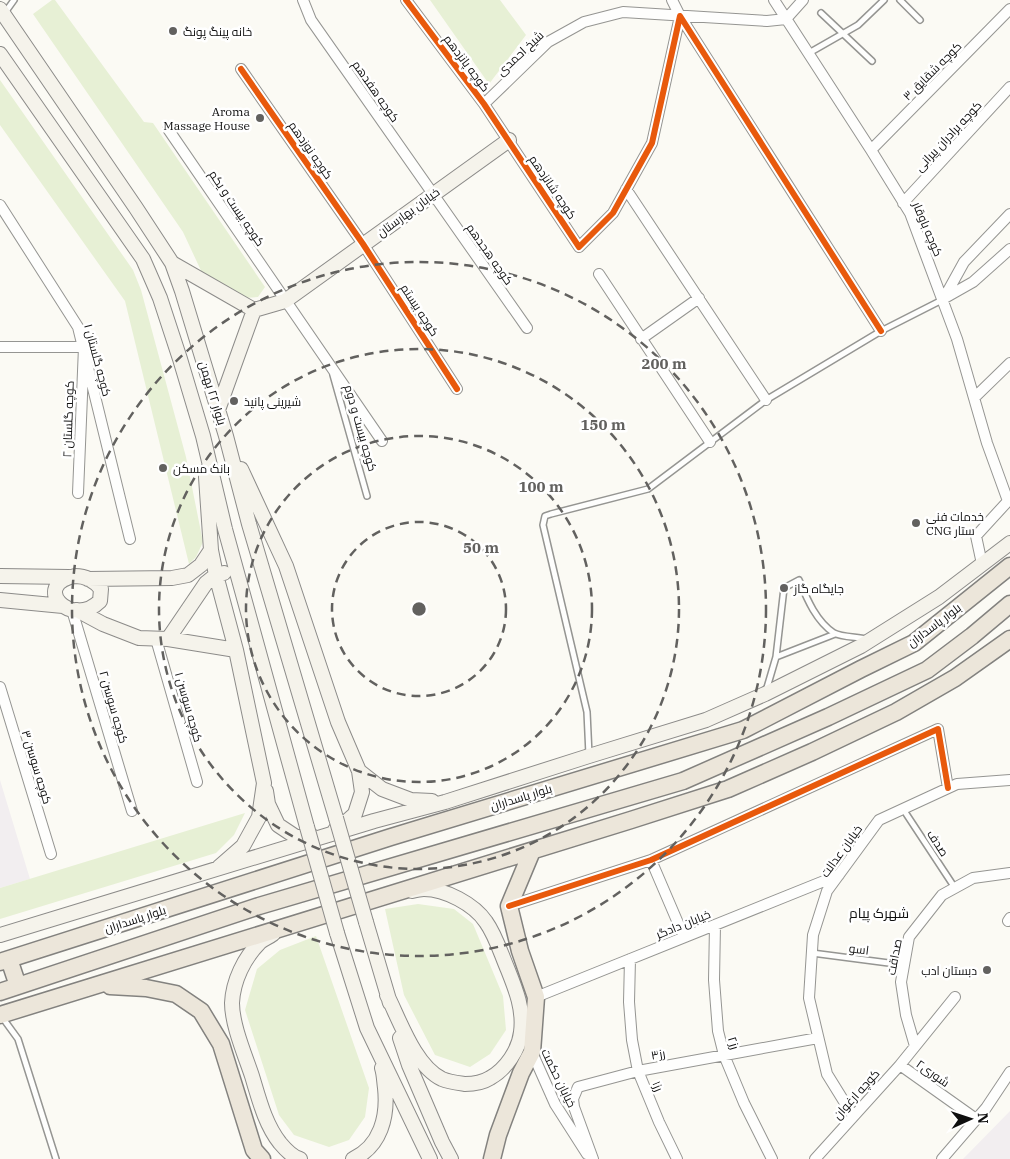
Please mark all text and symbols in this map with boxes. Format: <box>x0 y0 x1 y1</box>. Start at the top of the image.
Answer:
place label: خانه پینگ پونگ <box>183 24 252 41</box>
marker: خانه پینگ پونگ <box>167 25 179 37</box>
street label: شیخ احمدی <box>493 27 547 79</box>
street label: کوچه پانزدهم <box>439 31 493 96</box>
street label: کوچه شقایق ۳ <box>900 39 966 105</box>
street label: کوچه هفدهم <box>348 57 403 126</box>
street label: کوچه برادران پیرانی <box>911 98 986 176</box>
place label: Aroma Massage House <box>163 104 250 133</box>
marker: Aroma Massage House <box>254 112 266 124</box>
street label: کوچه نوزدهم <box>284 118 336 183</box>
street label: کوچه شانزدهم <box>524 152 580 223</box>
street label: کوچه بیست و یکم <box>204 167 268 250</box>
street label: خیابان بهارستان <box>374 184 442 240</box>
street label: کوچه باوقار <box>908 198 946 259</box>
street label: کوچه هجدهم <box>462 220 517 289</box>
street label: کوچه بیستم <box>396 281 442 340</box>
street label: کوچه گلستان ۱ <box>79 322 115 398</box>
text: 200 m <box>641 354 687 373</box>
street label: بلوار ۲۲ بهمن <box>196 359 230 427</box>
street label: کوچه گلستان ۲ <box>59 380 79 458</box>
street label: کوچه بیست و دوم <box>340 383 381 474</box>
place label: شیرینی پانیذ <box>244 394 301 411</box>
marker: شیرینی پانیذ <box>228 395 240 407</box>
text: 150 m <box>580 415 626 434</box>
place label: بانک مسکن <box>173 461 230 476</box>
marker: بانک مسکن <box>157 462 169 474</box>
text: 100 m <box>518 477 564 496</box>
place label: خدمات فنی‌ CNG ستار <box>926 509 984 538</box>
marker: خدمات فنی‌ CNG ستار <box>910 517 922 529</box>
text: 50 m <box>463 538 499 557</box>
place label: جایگاه گاز <box>793 581 844 596</box>
marker: جایگاه گاز <box>778 582 790 594</box>
centre of rings <box>410 600 428 618</box>
street label: بلوار پاسداران <box>904 600 965 652</box>
street label: کوچه سوسن ۲ <box>95 669 132 746</box>
street label: کوچه سوسن ۱ <box>170 670 206 744</box>
street label: کوچه سوسن ۳ <box>17 728 55 806</box>
street label: بلوار پاسداران <box>488 781 554 815</box>
street label: خیابان عدالت <box>817 822 865 880</box>
street label: صدف <box>924 827 952 859</box>
street label: بلوار پاسداران <box>102 902 168 938</box>
district label: شهرک پیام <box>849 904 909 923</box>
street label: خیابان دادگر <box>652 906 713 942</box>
street label: صداقت <box>883 938 905 976</box>
street label: اسو <box>848 940 870 958</box>
place label: دبستان ادب <box>921 963 977 978</box>
marker: دبستان ادب <box>981 964 993 976</box>
street label: رز۲ <box>725 1035 743 1051</box>
street label: رز۳ <box>650 1045 666 1063</box>
street label: خیابان حکمت <box>538 1046 580 1110</box>
street label: شوری۲ <box>913 1056 953 1090</box>
street label: کوچه ارغوان <box>830 1066 884 1124</box>
street label: رز۱ <box>649 1078 667 1094</box>
north arrow <box>945 1094 995 1144</box>
text: N <box>974 1112 992 1124</box>

